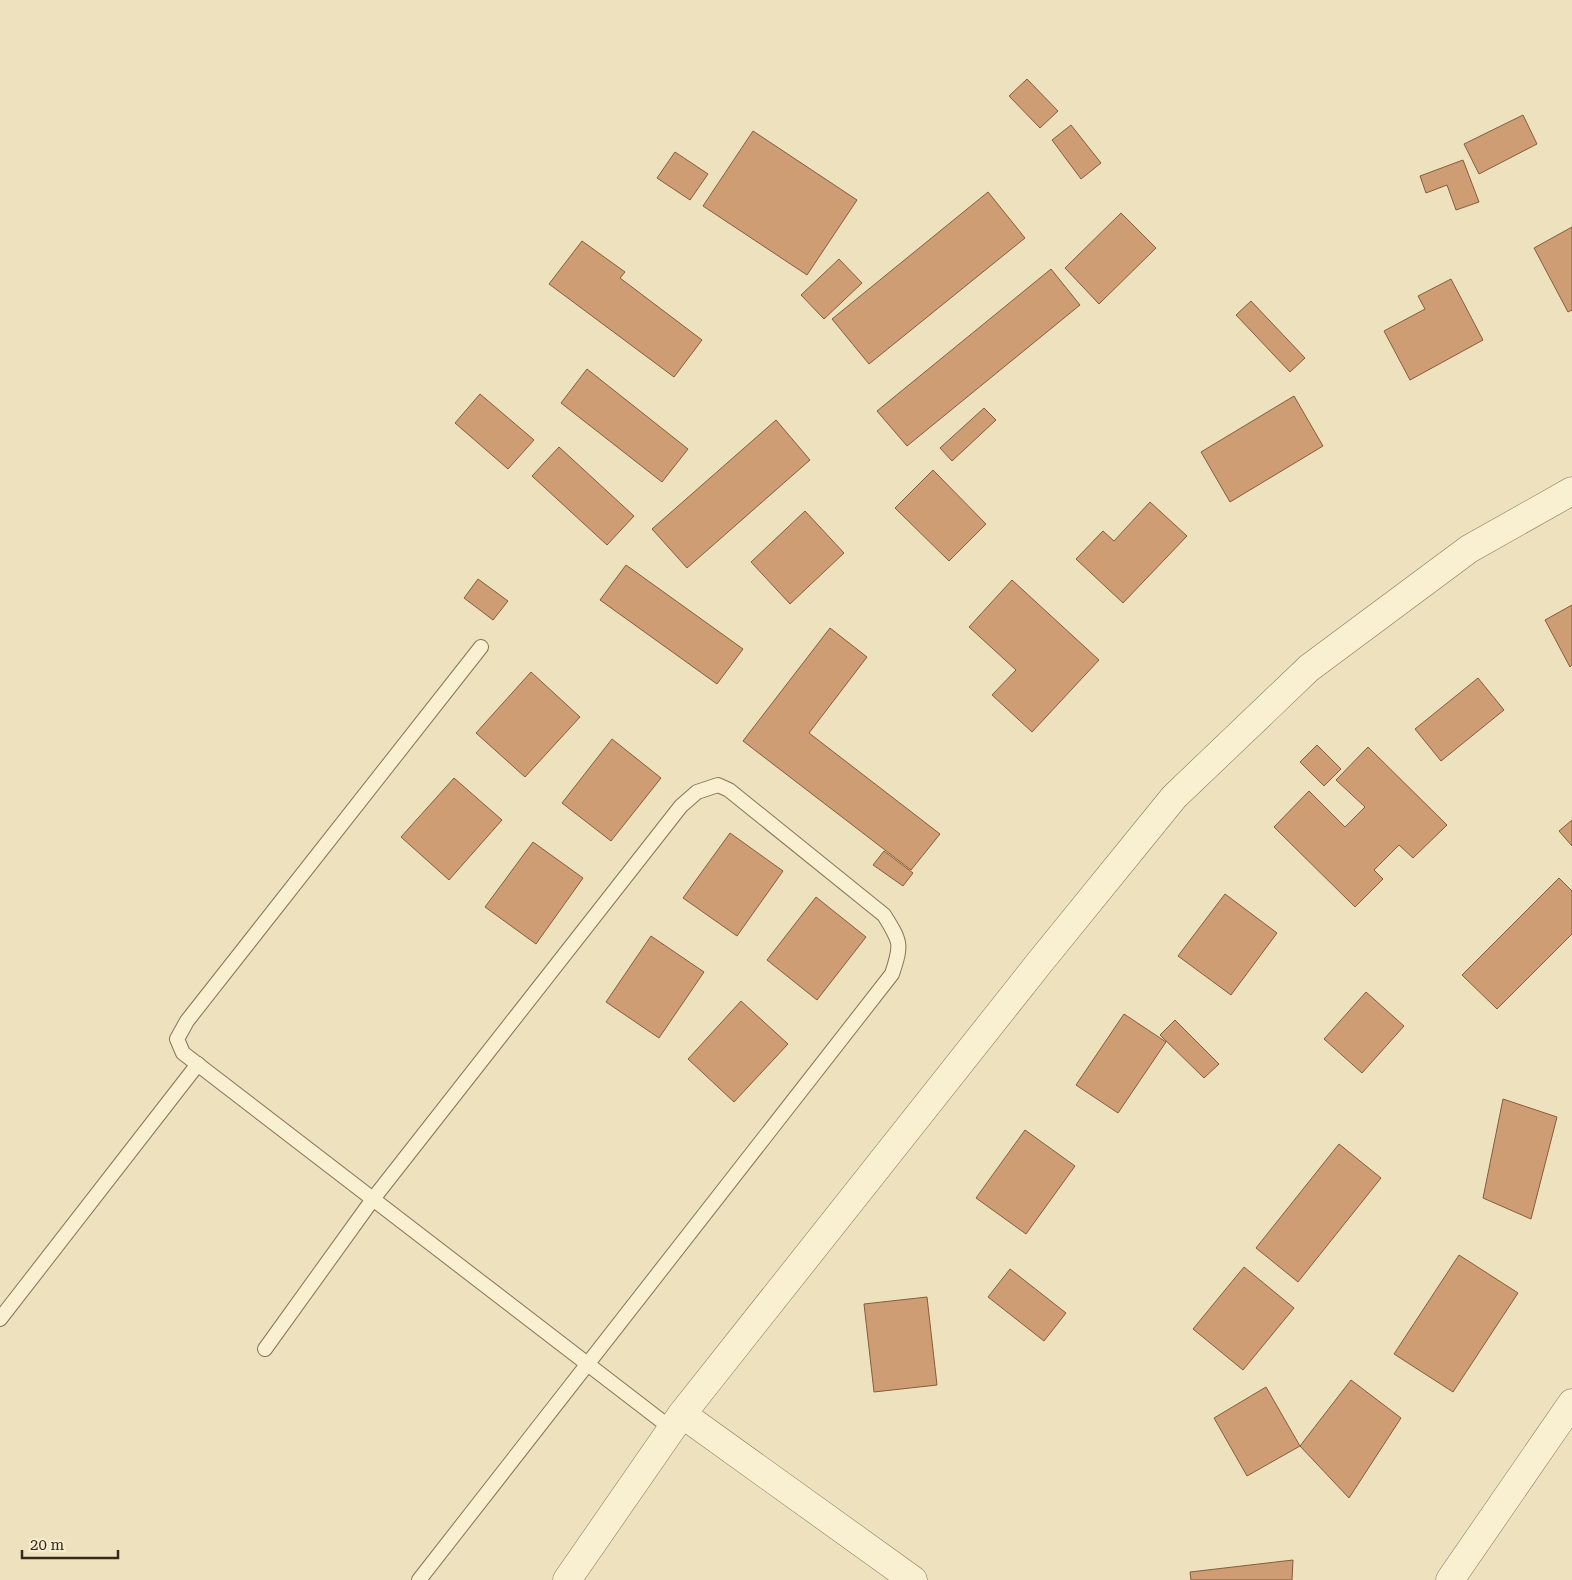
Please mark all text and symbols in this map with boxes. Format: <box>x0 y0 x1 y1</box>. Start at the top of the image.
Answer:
scale bar <box>22 1528 119 1560</box>
text: 20 m <box>30 1536 65 1554</box>

